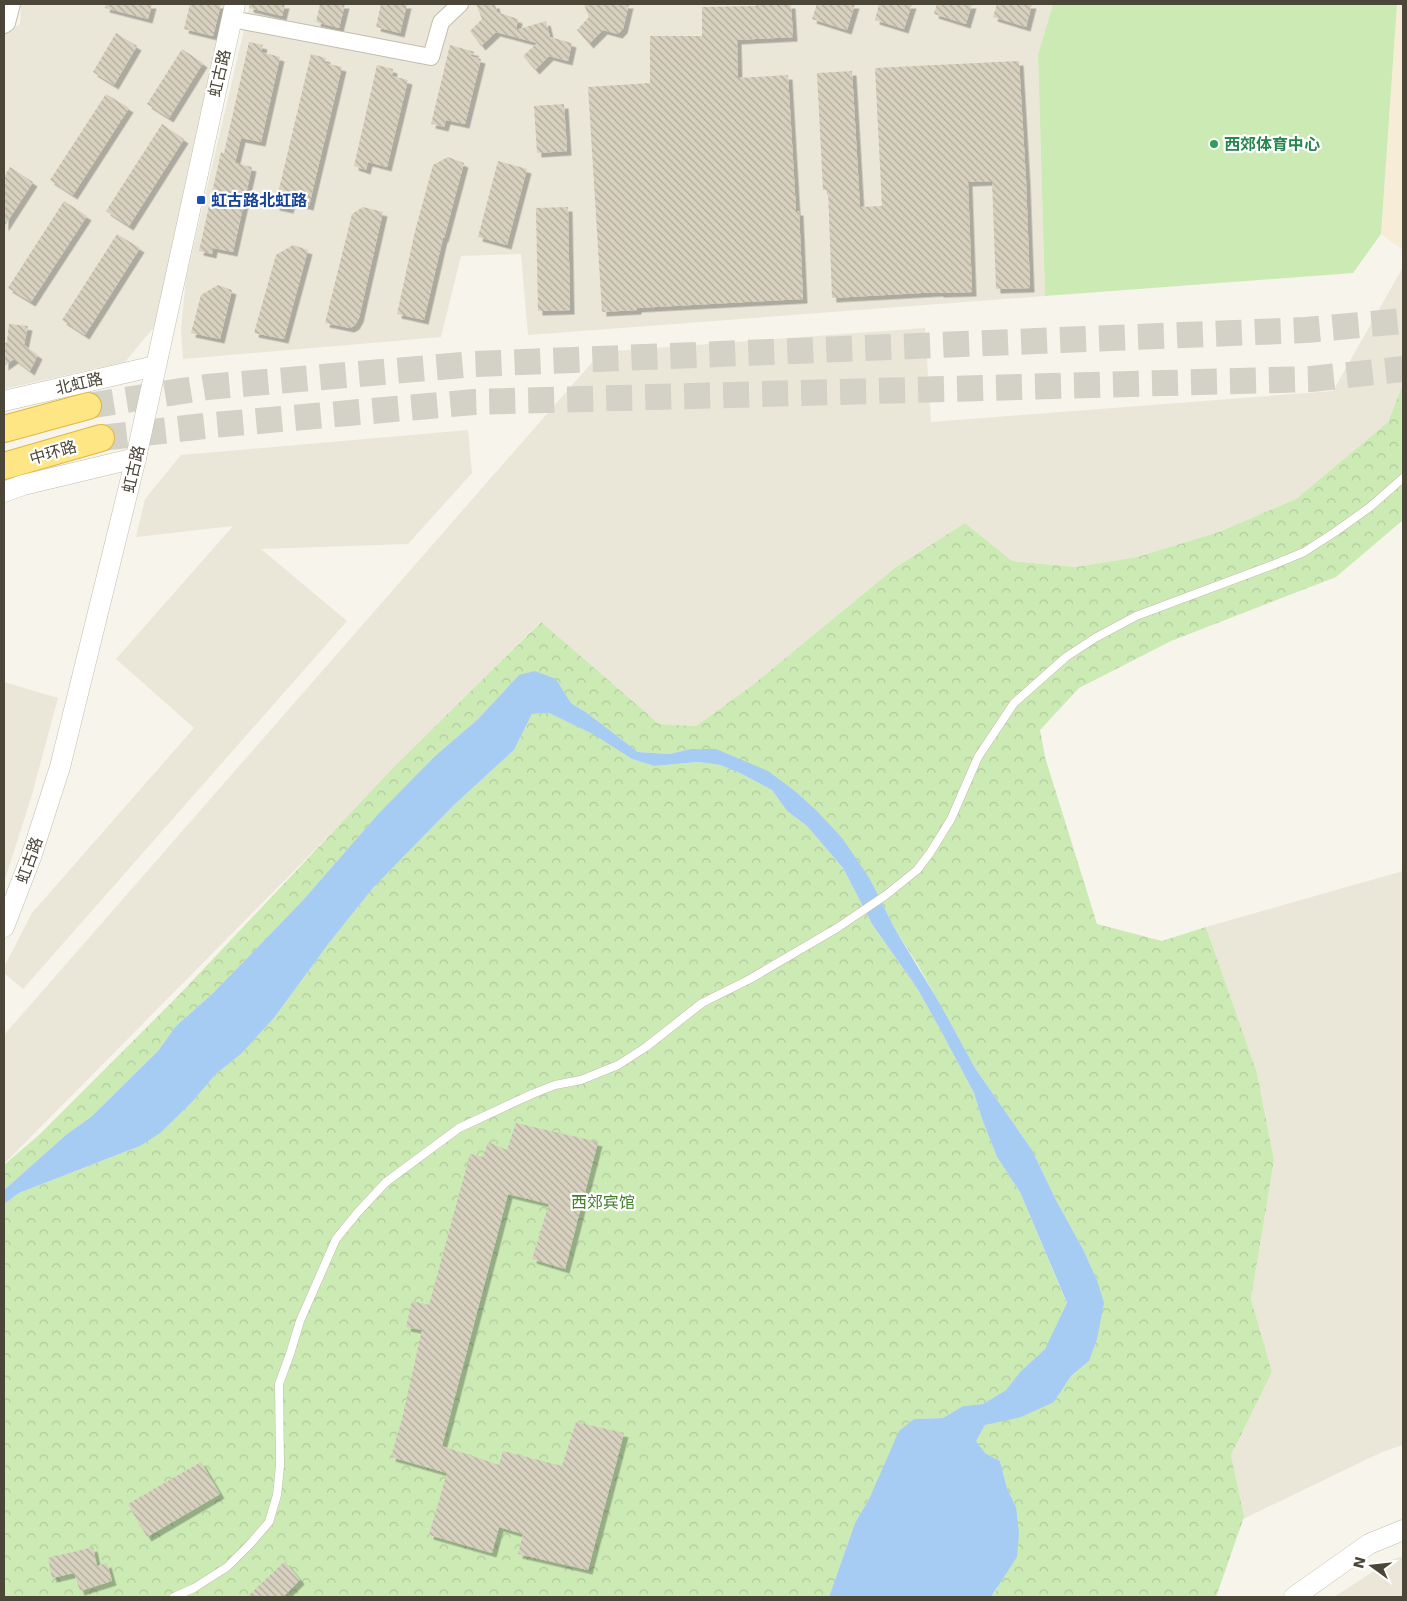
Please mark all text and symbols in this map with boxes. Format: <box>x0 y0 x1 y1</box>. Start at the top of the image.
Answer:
street label: 虹古路 <box>205 48 234 99</box>
place label: 西郊体育中心 <box>1224 135 1320 154</box>
marker: 西郊体育中心 <box>1208 138 1220 150</box>
place label: 虹古路北虹路 <box>211 191 307 210</box>
marker: 虹古路北虹路 <box>195 194 207 206</box>
street label: 北虹路 <box>54 369 105 398</box>
street label: 中环路 <box>27 437 79 468</box>
street label: 虹古路 <box>119 444 148 495</box>
street label: 虹古路 <box>12 834 47 886</box>
park label: 西郊宾馆 <box>571 1193 635 1212</box>
north arrow <box>1347 1541 1397 1591</box>
text: N <box>1350 1555 1369 1570</box>

